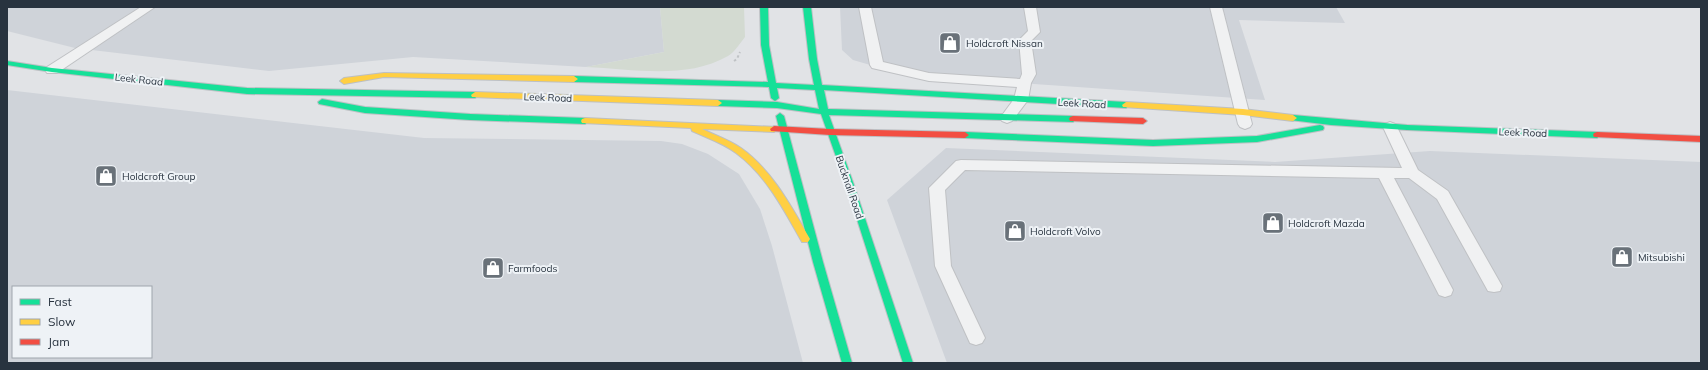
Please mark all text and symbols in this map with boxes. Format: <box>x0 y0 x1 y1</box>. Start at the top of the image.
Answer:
shop icon: Holdcroft Nissan <box>937 30 963 56</box>
place label: Holdcroft Nissan <box>966 37 1043 50</box>
street label: Leek Road <box>114 70 164 88</box>
street label: Leek Road <box>523 90 572 105</box>
street label: Leek Road <box>1057 96 1107 111</box>
street label: Leek Road <box>1498 125 1547 140</box>
street label: Bucknall Road <box>833 154 866 221</box>
shop icon: Holdcroft Group <box>93 163 119 189</box>
place label: Holdcroft Group <box>122 170 196 183</box>
shop icon: Holdcroft Mazda <box>1260 210 1286 236</box>
place label: Holdcroft Mazda <box>1288 217 1365 230</box>
shop icon: Holdcroft Volvo <box>1002 218 1028 244</box>
place label: Holdcroft Volvo <box>1030 225 1101 238</box>
shop icon: Mitsubishi <box>1609 244 1635 270</box>
place label: Mitsubishi <box>1638 251 1685 264</box>
shop icon: Farmfoods <box>480 255 506 281</box>
place label: Farmfoods <box>508 262 557 275</box>
legend <box>12 286 152 358</box>
text: Fast <box>48 294 72 309</box>
text: Slow <box>48 314 76 329</box>
text: Jam <box>48 334 70 349</box>

